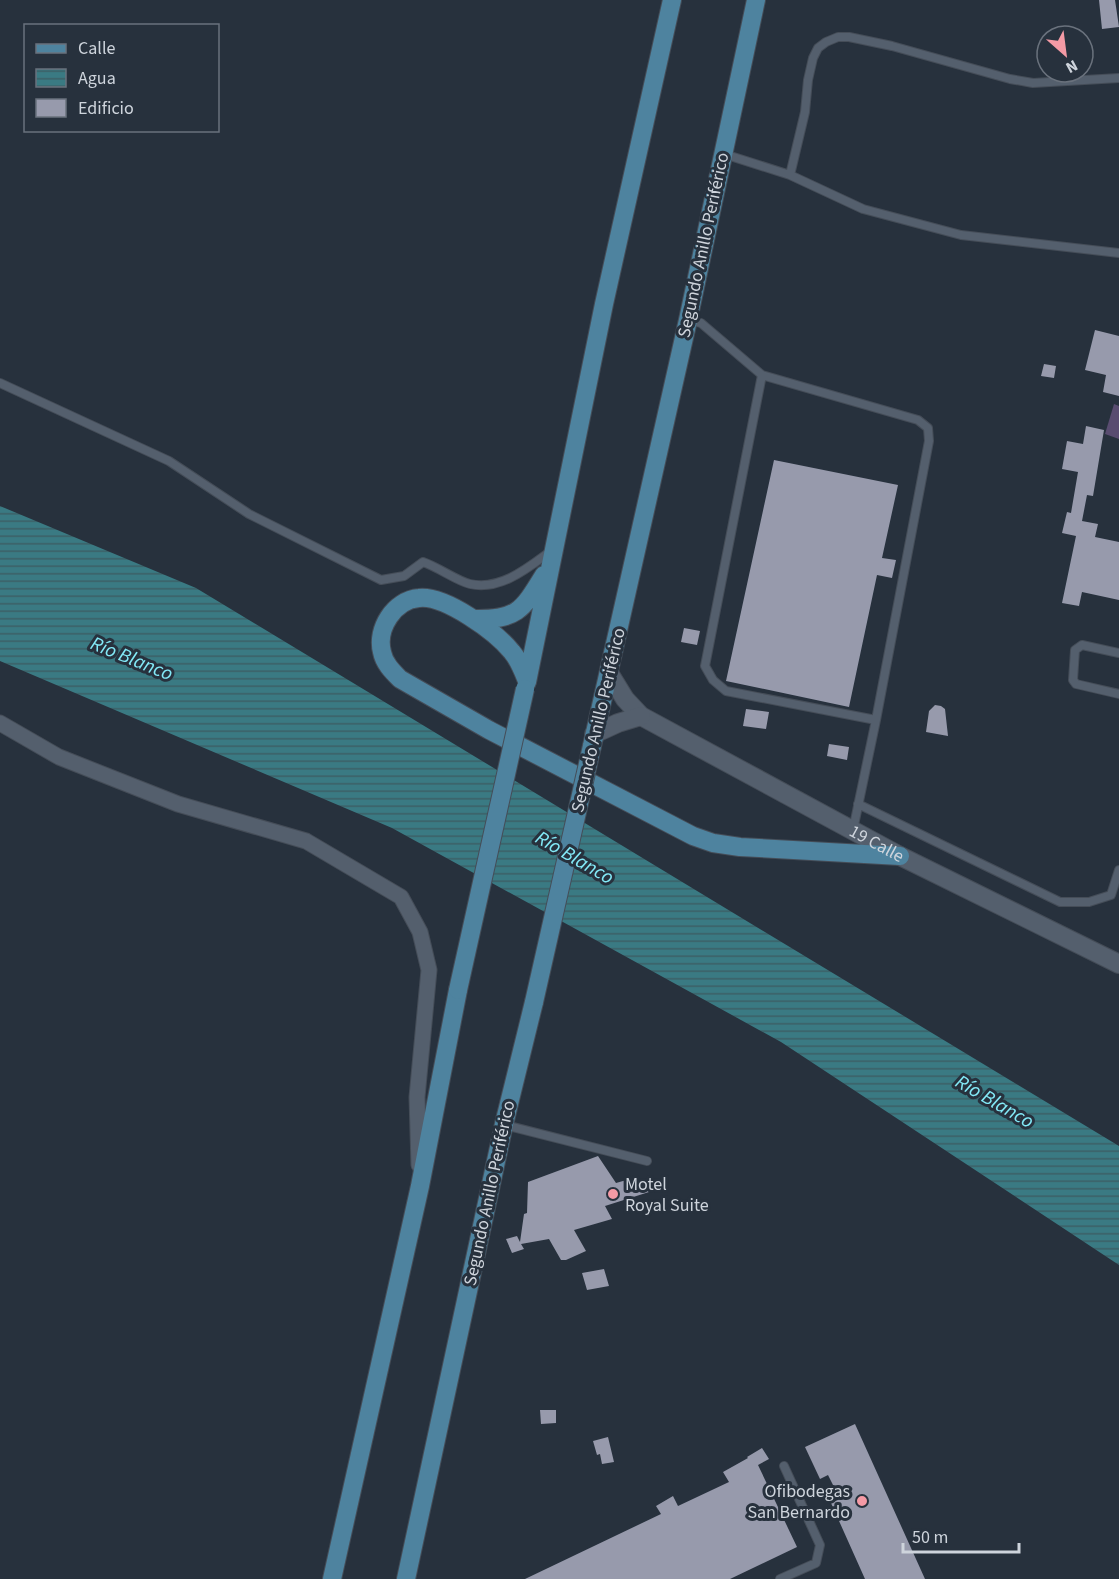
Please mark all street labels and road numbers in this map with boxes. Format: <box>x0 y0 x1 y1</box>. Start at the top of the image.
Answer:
street label: Segundo Anillo Periférico <box>672 150 735 340</box>
street label: Segundo Anillo Periférico <box>565 625 632 815</box>
street label: 19 Calle <box>845 819 909 869</box>
street label: Segundo Anillo Periférico <box>458 1098 521 1288</box>

